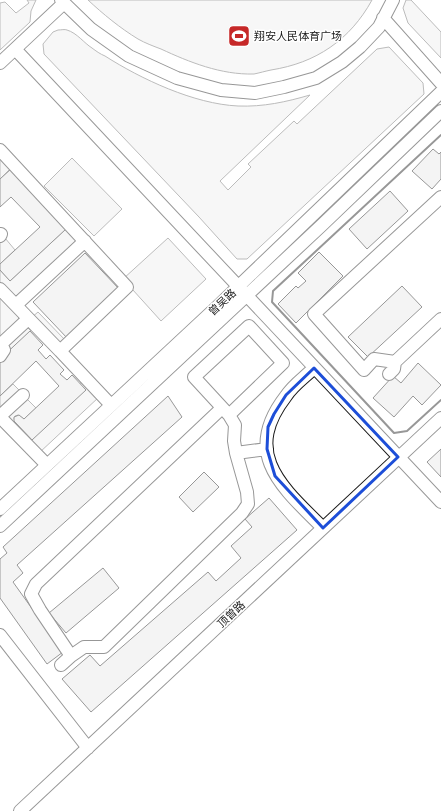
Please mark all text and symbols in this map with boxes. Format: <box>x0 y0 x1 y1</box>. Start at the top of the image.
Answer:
sports icon: 翔安人民体育广场 <box>226 23 252 49</box>
place label: 翔安人民体育广场 <box>254 29 342 43</box>
street label: 曾吴路 <box>205 286 239 318</box>
street label: 顶曾路 <box>214 598 248 630</box>

